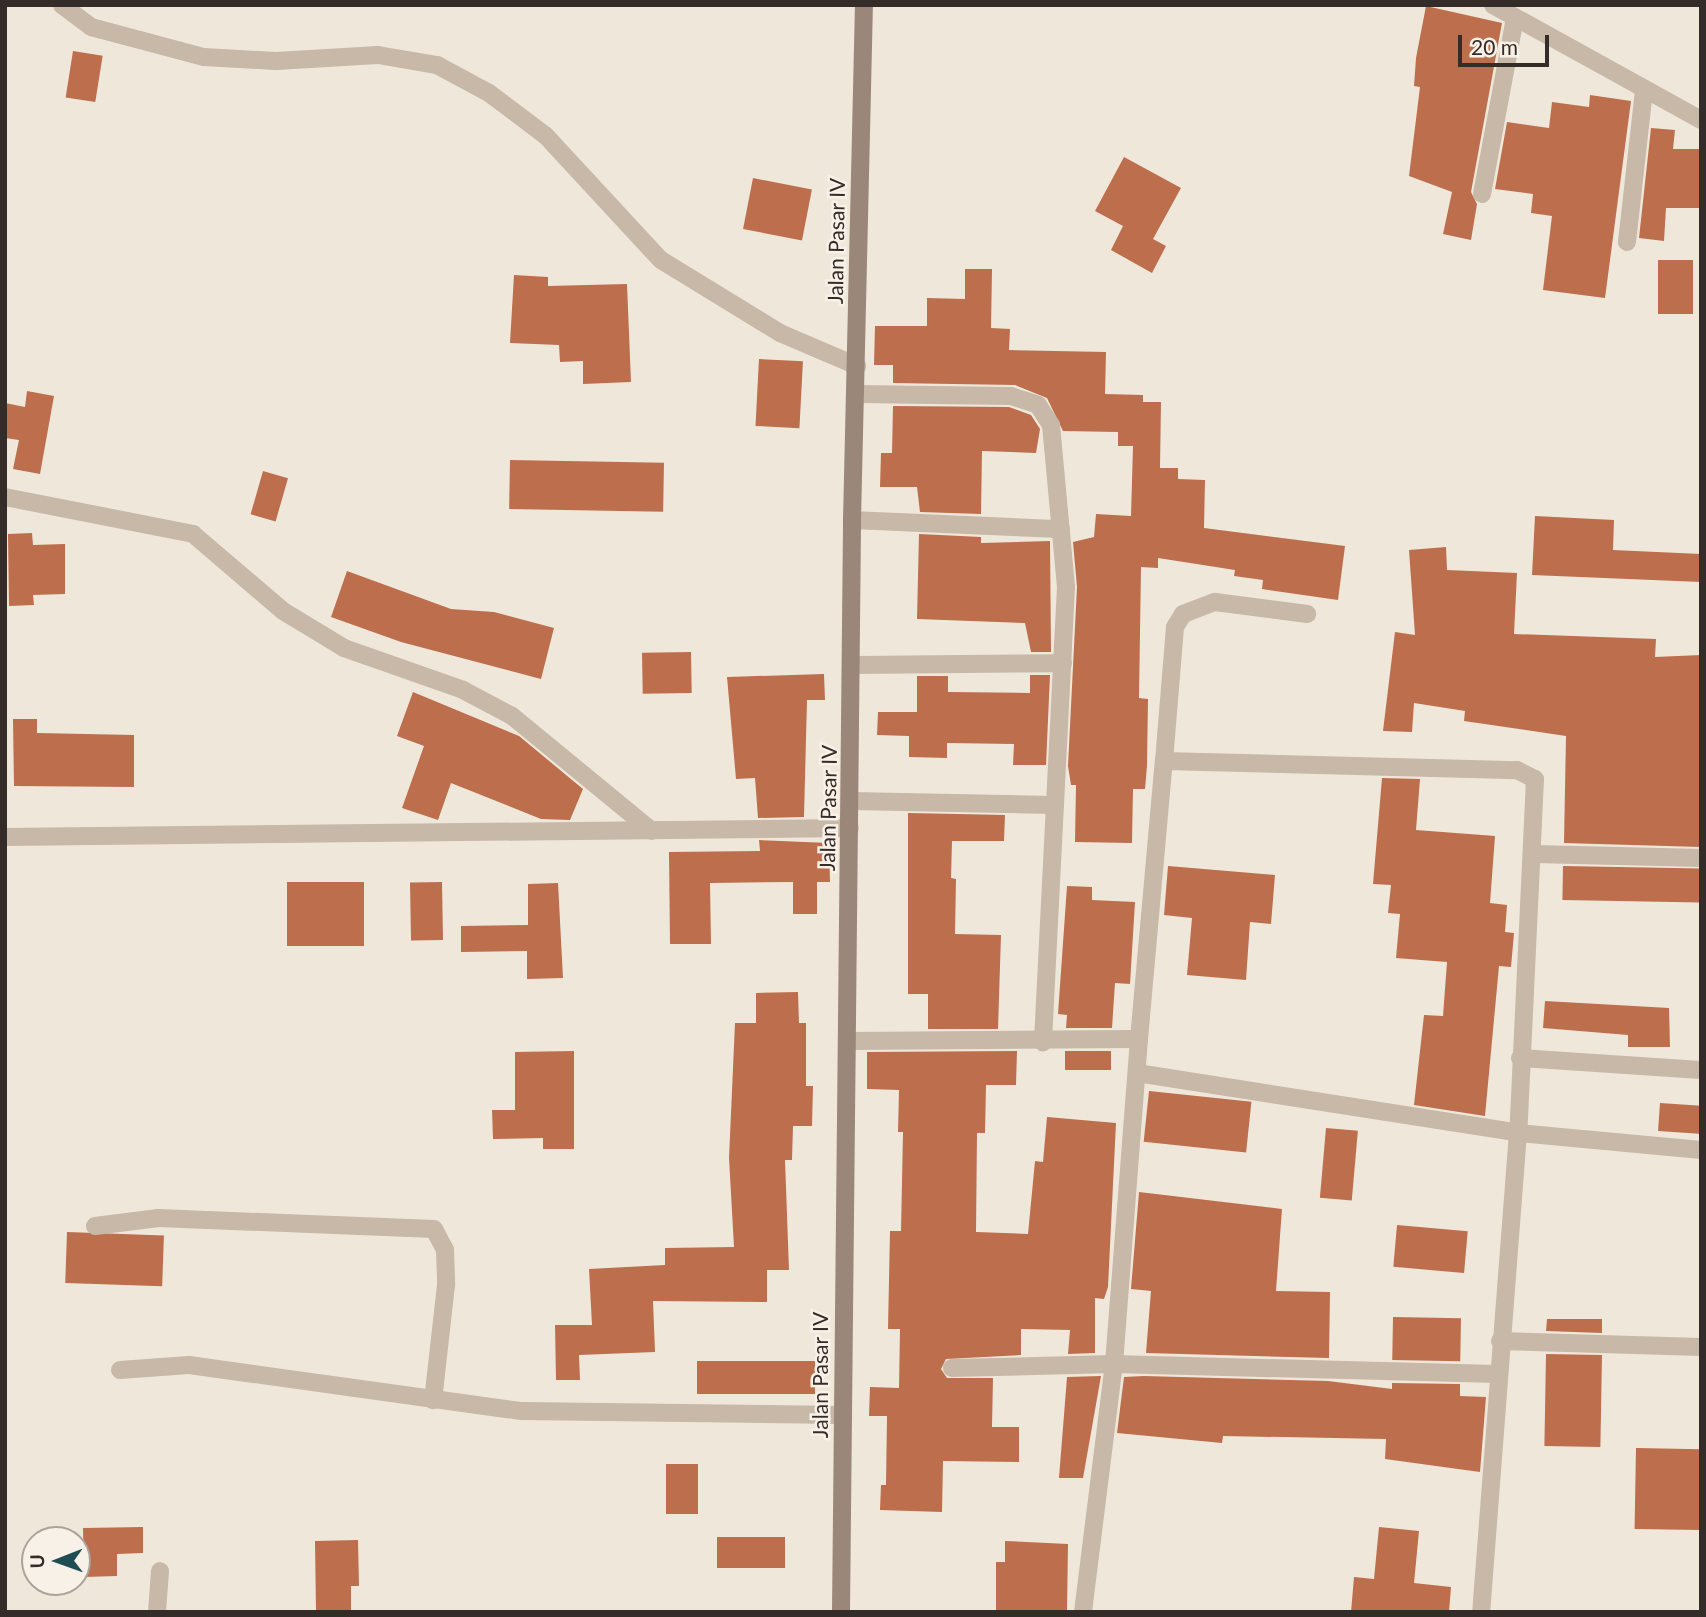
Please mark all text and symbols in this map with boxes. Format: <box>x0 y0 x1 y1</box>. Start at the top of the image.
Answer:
scale bar <box>1461 21 1552 65</box>
text: 20 m <box>1471 34 1518 59</box>
street label: Jalan Pasar IV <box>822 177 850 305</box>
street label: Jalan Pasar IV <box>814 744 842 872</box>
street label: Jalan Pasar IV <box>807 1312 833 1438</box>
north arrow <box>21 1526 91 1596</box>
text: U <box>25 1554 48 1569</box>

